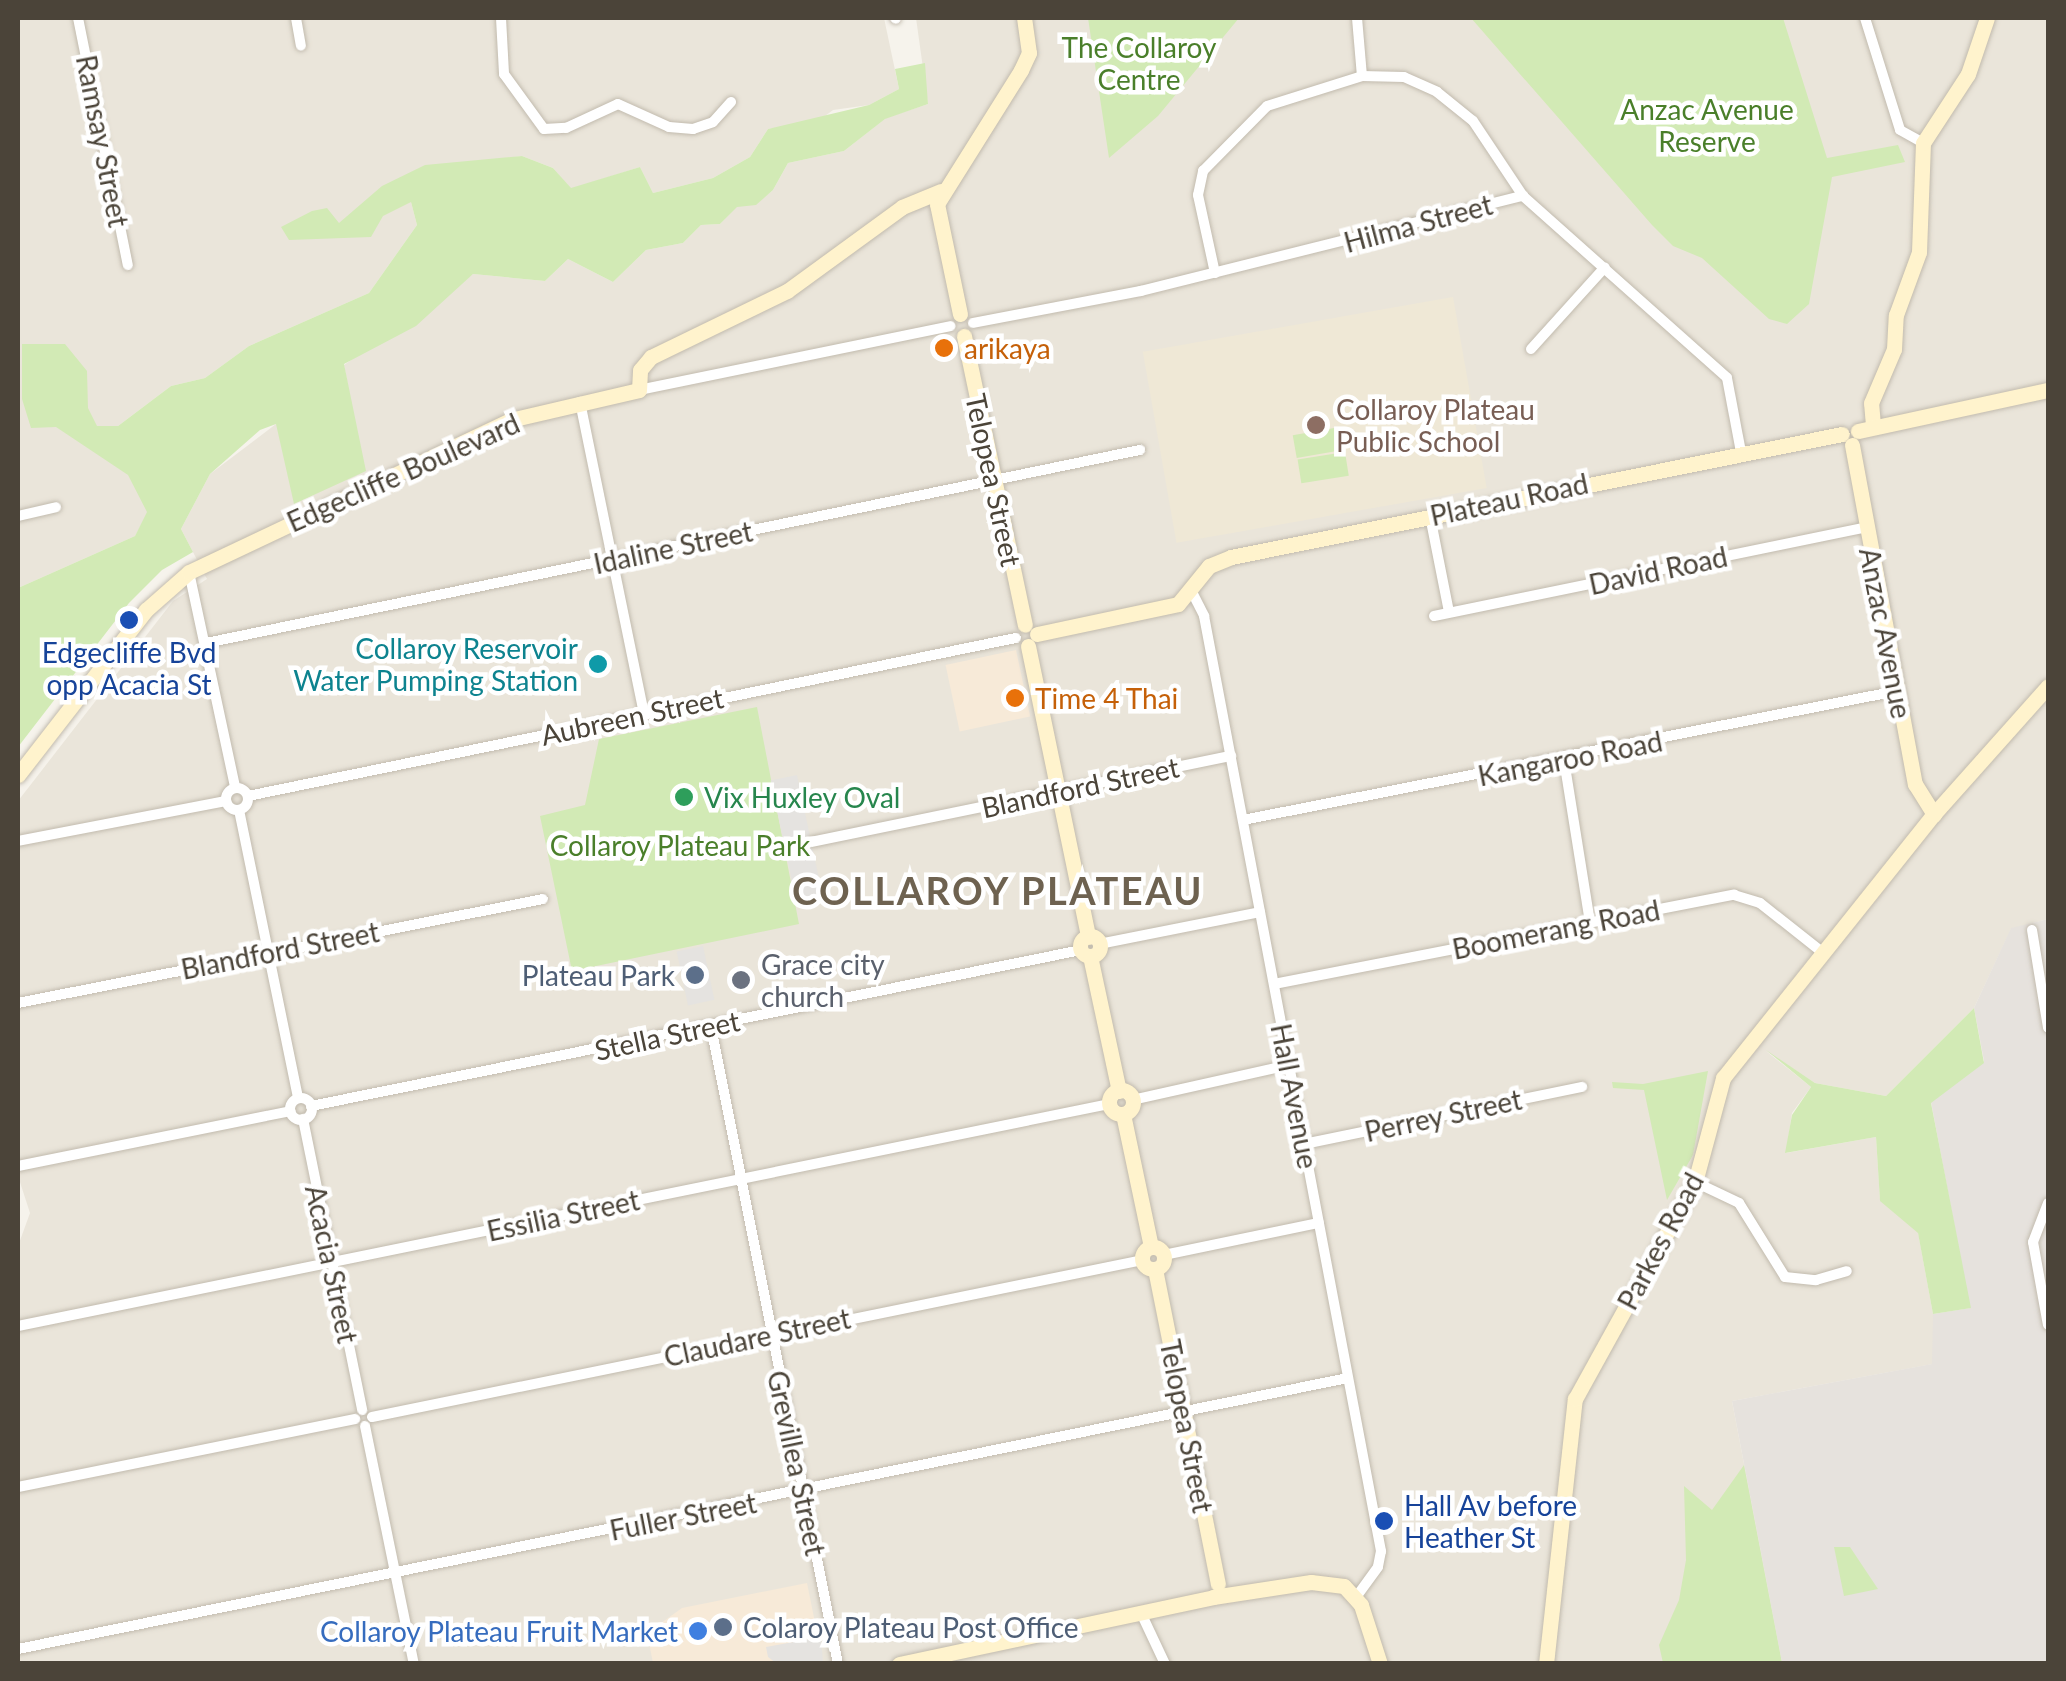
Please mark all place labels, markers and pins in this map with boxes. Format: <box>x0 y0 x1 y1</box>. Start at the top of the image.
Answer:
place label: arikaya <box>964 331 1051 365</box>
marker: arikaya <box>933 337 955 359</box>
place label: Collaroy Plateau Public School <box>1336 392 1535 458</box>
marker: Collaroy Plateau Public School <box>1305 414 1327 436</box>
marker: Edgecliffe Bvd opp Acacia St <box>118 609 140 631</box>
place label: Collaroy Reservoir Water Pumping Station <box>293 631 578 697</box>
place label: Edgecliffe Bvd opp Acacia St <box>42 635 216 701</box>
marker: Collaroy Reservoir Water Pumping Station <box>587 653 609 675</box>
place label: Time 4 Thai <box>1035 681 1179 715</box>
marker: Time 4 Thai <box>1004 687 1026 709</box>
place label: Vix Huxley Oval <box>704 780 901 814</box>
marker: Vix Huxley Oval <box>673 786 695 808</box>
place label: Grace city church <box>761 947 885 1013</box>
place label: Plateau Park <box>522 958 675 992</box>
marker: Plateau Park <box>684 964 706 986</box>
marker: Grace city church <box>730 969 752 991</box>
place label: Hall Av before Heather St <box>1404 1488 1579 1554</box>
marker: Hall Av before Heather St <box>1373 1510 1395 1532</box>
place label: Colaroy Plateau Post Office <box>743 1610 1079 1644</box>
place label: Collaroy Plateau Fruit Market <box>319 1614 678 1648</box>
marker: Colaroy Plateau Post Office <box>712 1616 734 1638</box>
marker: Collaroy Plateau Fruit Market <box>687 1620 709 1642</box>

